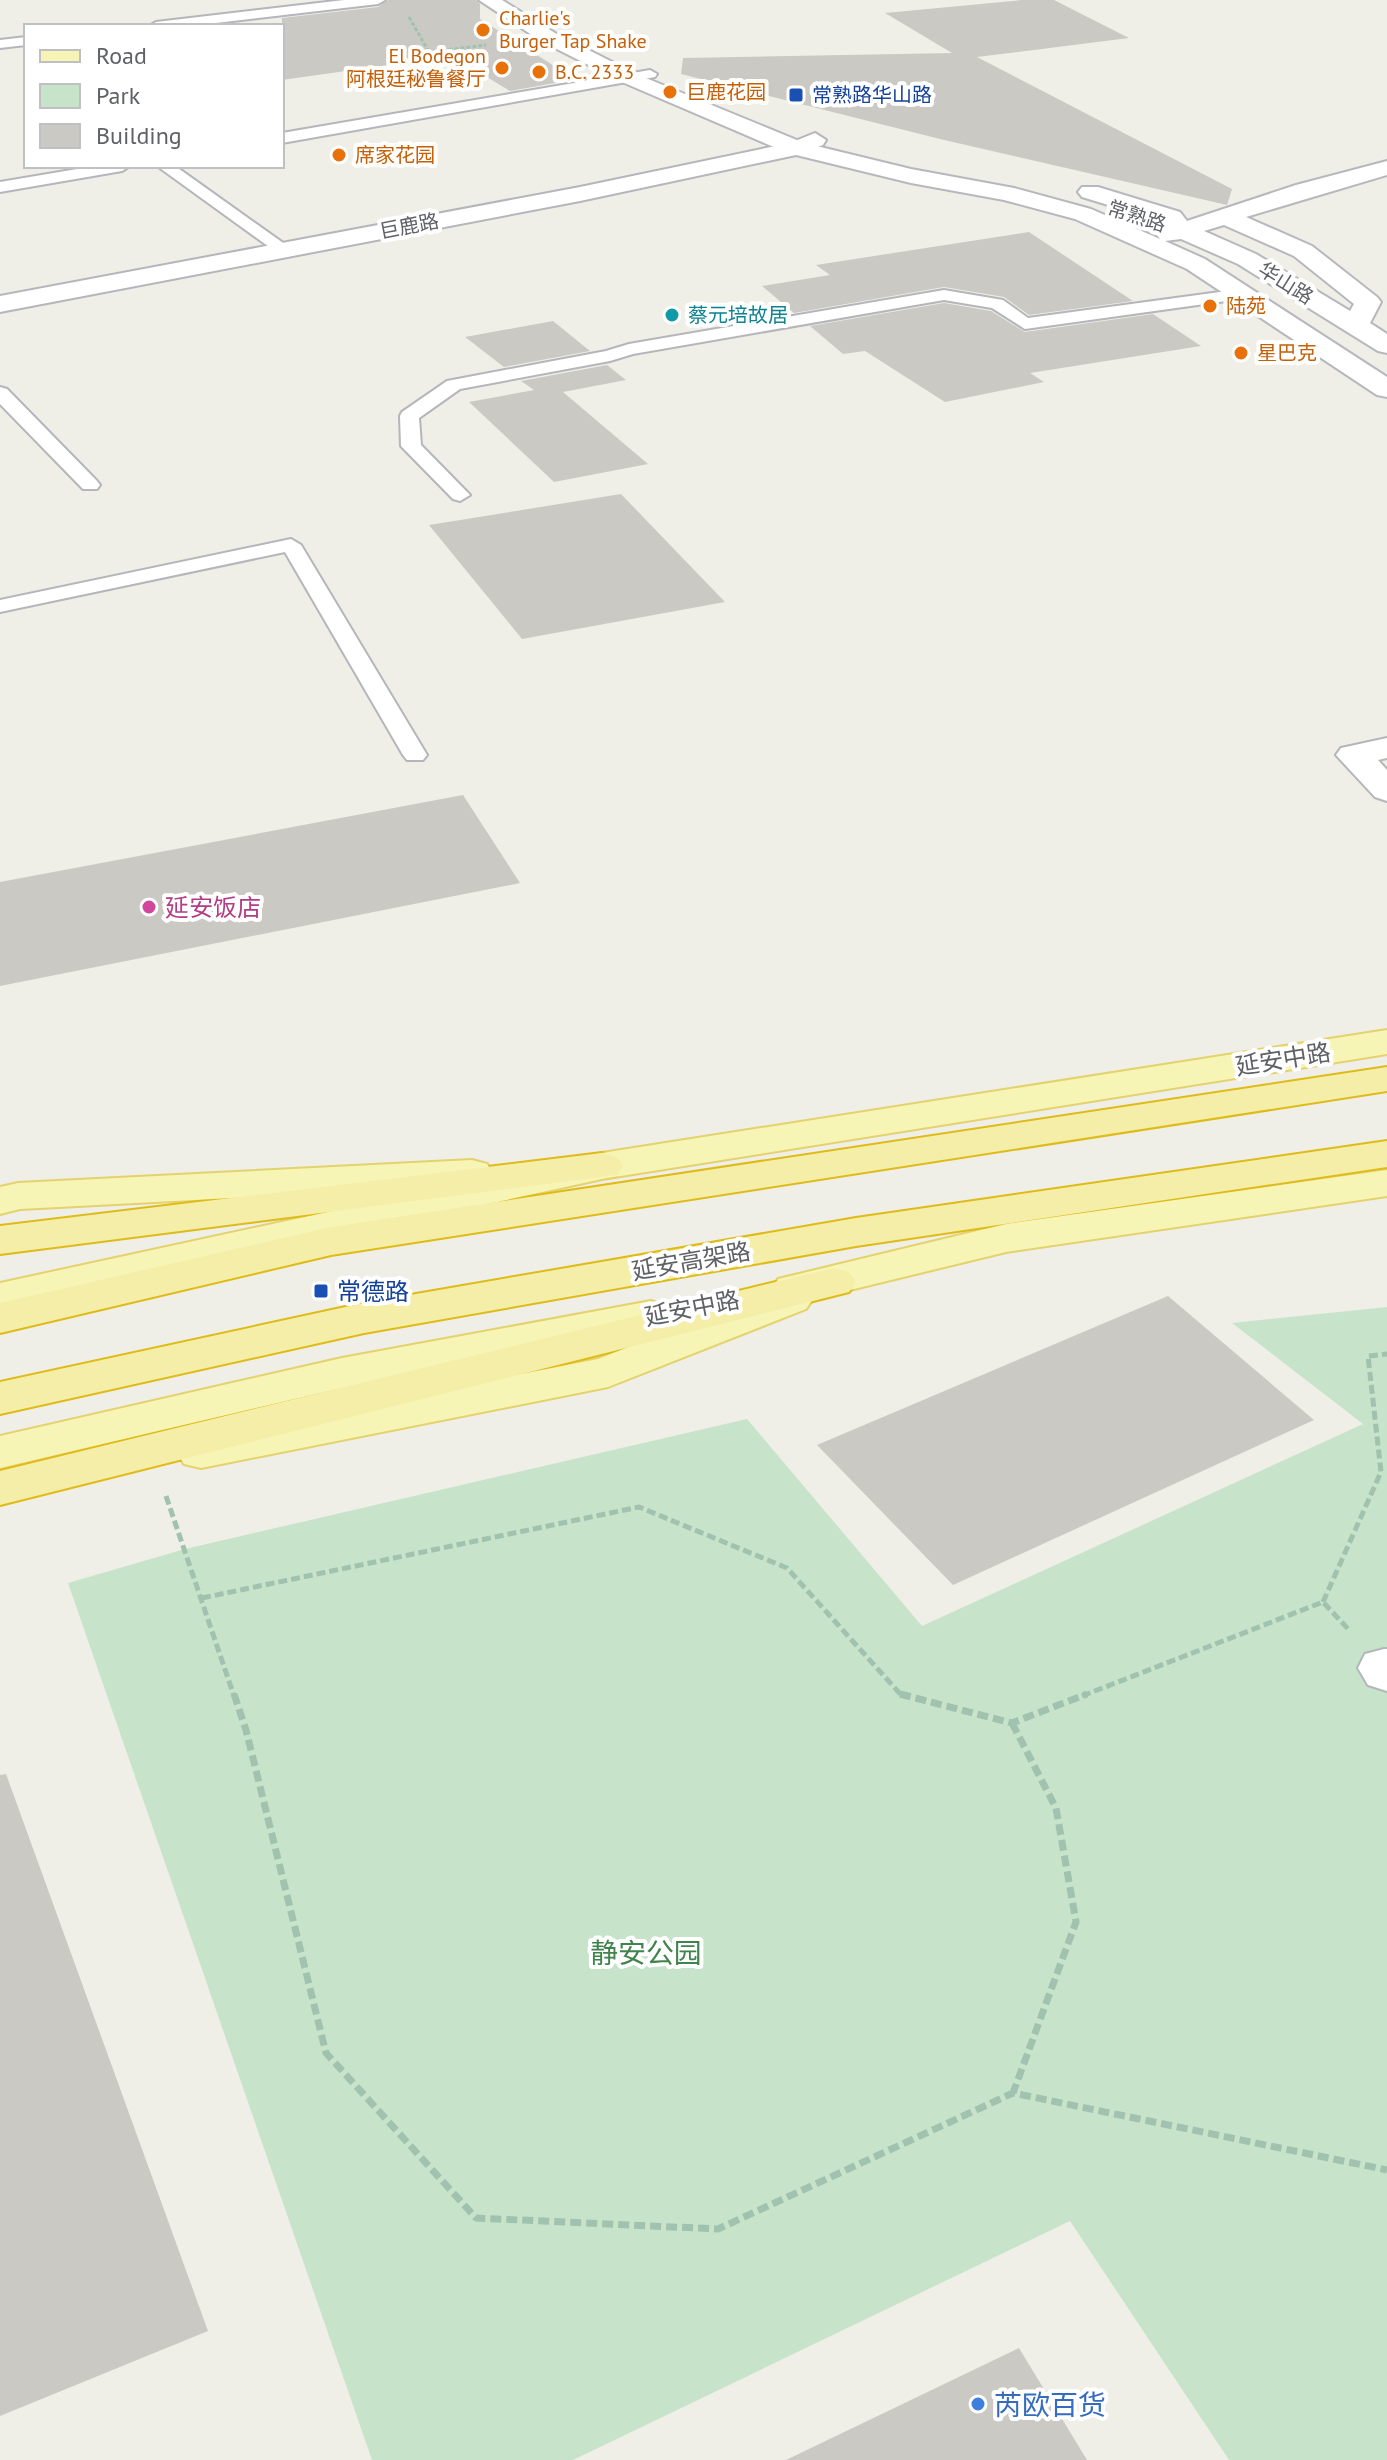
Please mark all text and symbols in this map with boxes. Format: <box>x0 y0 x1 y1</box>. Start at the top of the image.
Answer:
place label: Charlie's Burger Tap Shake <box>499 5 647 54</box>
marker: Charlie's Burger Tap Shake <box>474 21 492 39</box>
legend <box>24 24 284 168</box>
text: Road <box>96 40 147 71</box>
place label: El Bodegon 阿根廷秘鲁餐厅 <box>346 43 486 92</box>
marker: El Bodegon 阿根廷秘鲁餐厅 <box>493 59 511 77</box>
place label: B.C. 2333 <box>555 59 634 85</box>
marker: B.C. 2333 <box>530 63 548 81</box>
place label: 巨鹿花园 <box>686 79 766 105</box>
text: Park <box>96 80 141 111</box>
place label: 常熟路华山路 <box>812 82 932 108</box>
marker: 巨鹿花园 <box>661 83 679 101</box>
marker: 常熟路华山路 <box>787 86 805 104</box>
text: Building <box>96 120 182 151</box>
place label: 席家花园 <box>355 142 435 168</box>
marker: 席家花园 <box>330 146 348 164</box>
street label: 常熟路 <box>1104 194 1170 238</box>
street label: 巨鹿路 <box>377 208 441 244</box>
street label: 华山路 <box>1254 256 1318 310</box>
place label: 陆苑 <box>1226 293 1266 319</box>
marker: 陆苑 <box>1201 297 1219 315</box>
place label: 蔡元培故居 <box>688 302 788 328</box>
marker: 蔡元培故居 <box>663 306 681 324</box>
place label: 星巴克 <box>1257 340 1317 366</box>
marker: 星巴克 <box>1232 344 1250 362</box>
place label: 延安饭店 <box>165 892 261 923</box>
marker: 延安饭店 <box>140 898 158 916</box>
street label: 延安中路 <box>1233 1036 1333 1082</box>
street label: 延安高架路 <box>629 1235 753 1287</box>
place label: 常德路 <box>337 1276 409 1307</box>
marker: 常德路 <box>312 1282 330 1300</box>
street label: 延安中路 <box>642 1284 742 1332</box>
park label: 静安公园 <box>590 1934 702 1971</box>
place label: 芮欧百货 <box>994 2386 1106 2423</box>
marker: 芮欧百货 <box>969 2395 987 2413</box>

